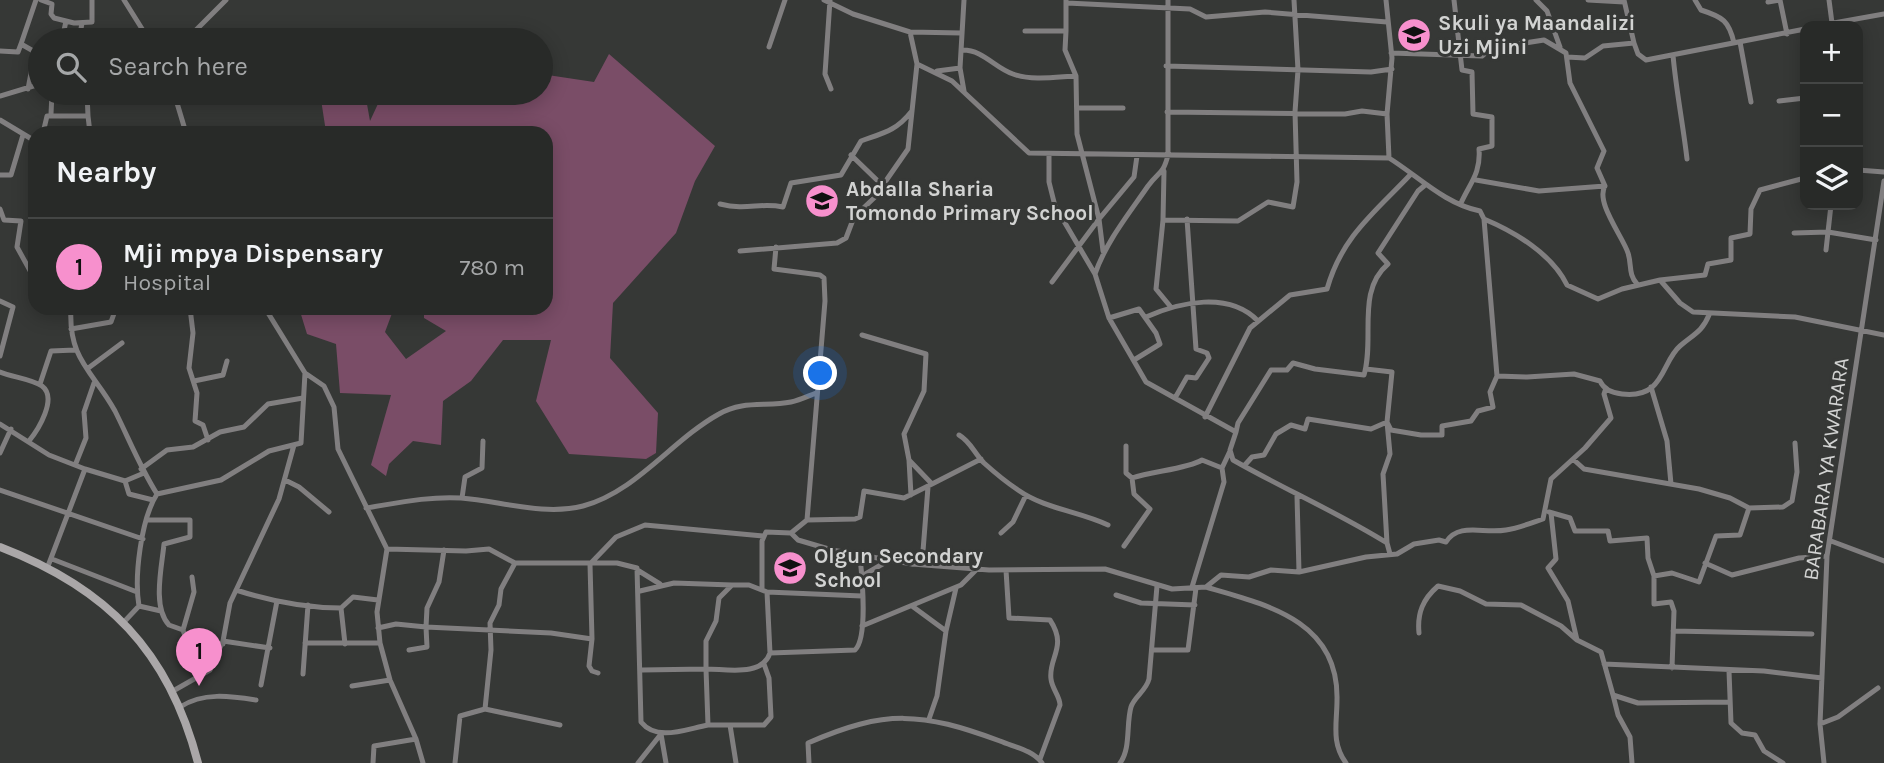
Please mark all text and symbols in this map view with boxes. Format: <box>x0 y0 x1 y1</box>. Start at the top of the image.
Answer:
place label: Skuli ya Maandalizi Uzi Mjini <box>1438 11 1636 59</box>
school or university icon: Skuli ya Maandalizi Uzi Mjini <box>1395 16 1433 54</box>
map controls <box>1800 21 1863 210</box>
button: + <box>1800 21 1863 84</box>
search box <box>28 28 553 105</box>
icon: search <box>52 48 90 86</box>
text: Search here <box>108 51 248 82</box>
button: − <box>1800 84 1863 147</box>
button: layers <box>1800 147 1863 210</box>
text: Nearby <box>56 154 156 190</box>
place label: Abdalla Sharia Tomondo Primary School <box>846 177 1094 225</box>
school or university icon: Abdalla Sharia Tomondo Primary School <box>803 182 841 220</box>
text: Mji mpya Dispensary <box>123 238 383 269</box>
text: 1 <box>75 254 83 281</box>
text: 780 m <box>459 254 525 281</box>
text: Hospital <box>123 269 211 296</box>
your location <box>803 356 837 390</box>
street label: BARABARA YA KWARARA <box>1798 356 1854 582</box>
place label: Olgun Secondary School <box>814 544 984 592</box>
school or university icon: Olgun Secondary School <box>771 549 809 587</box>
pin: 1 <box>176 628 222 686</box>

